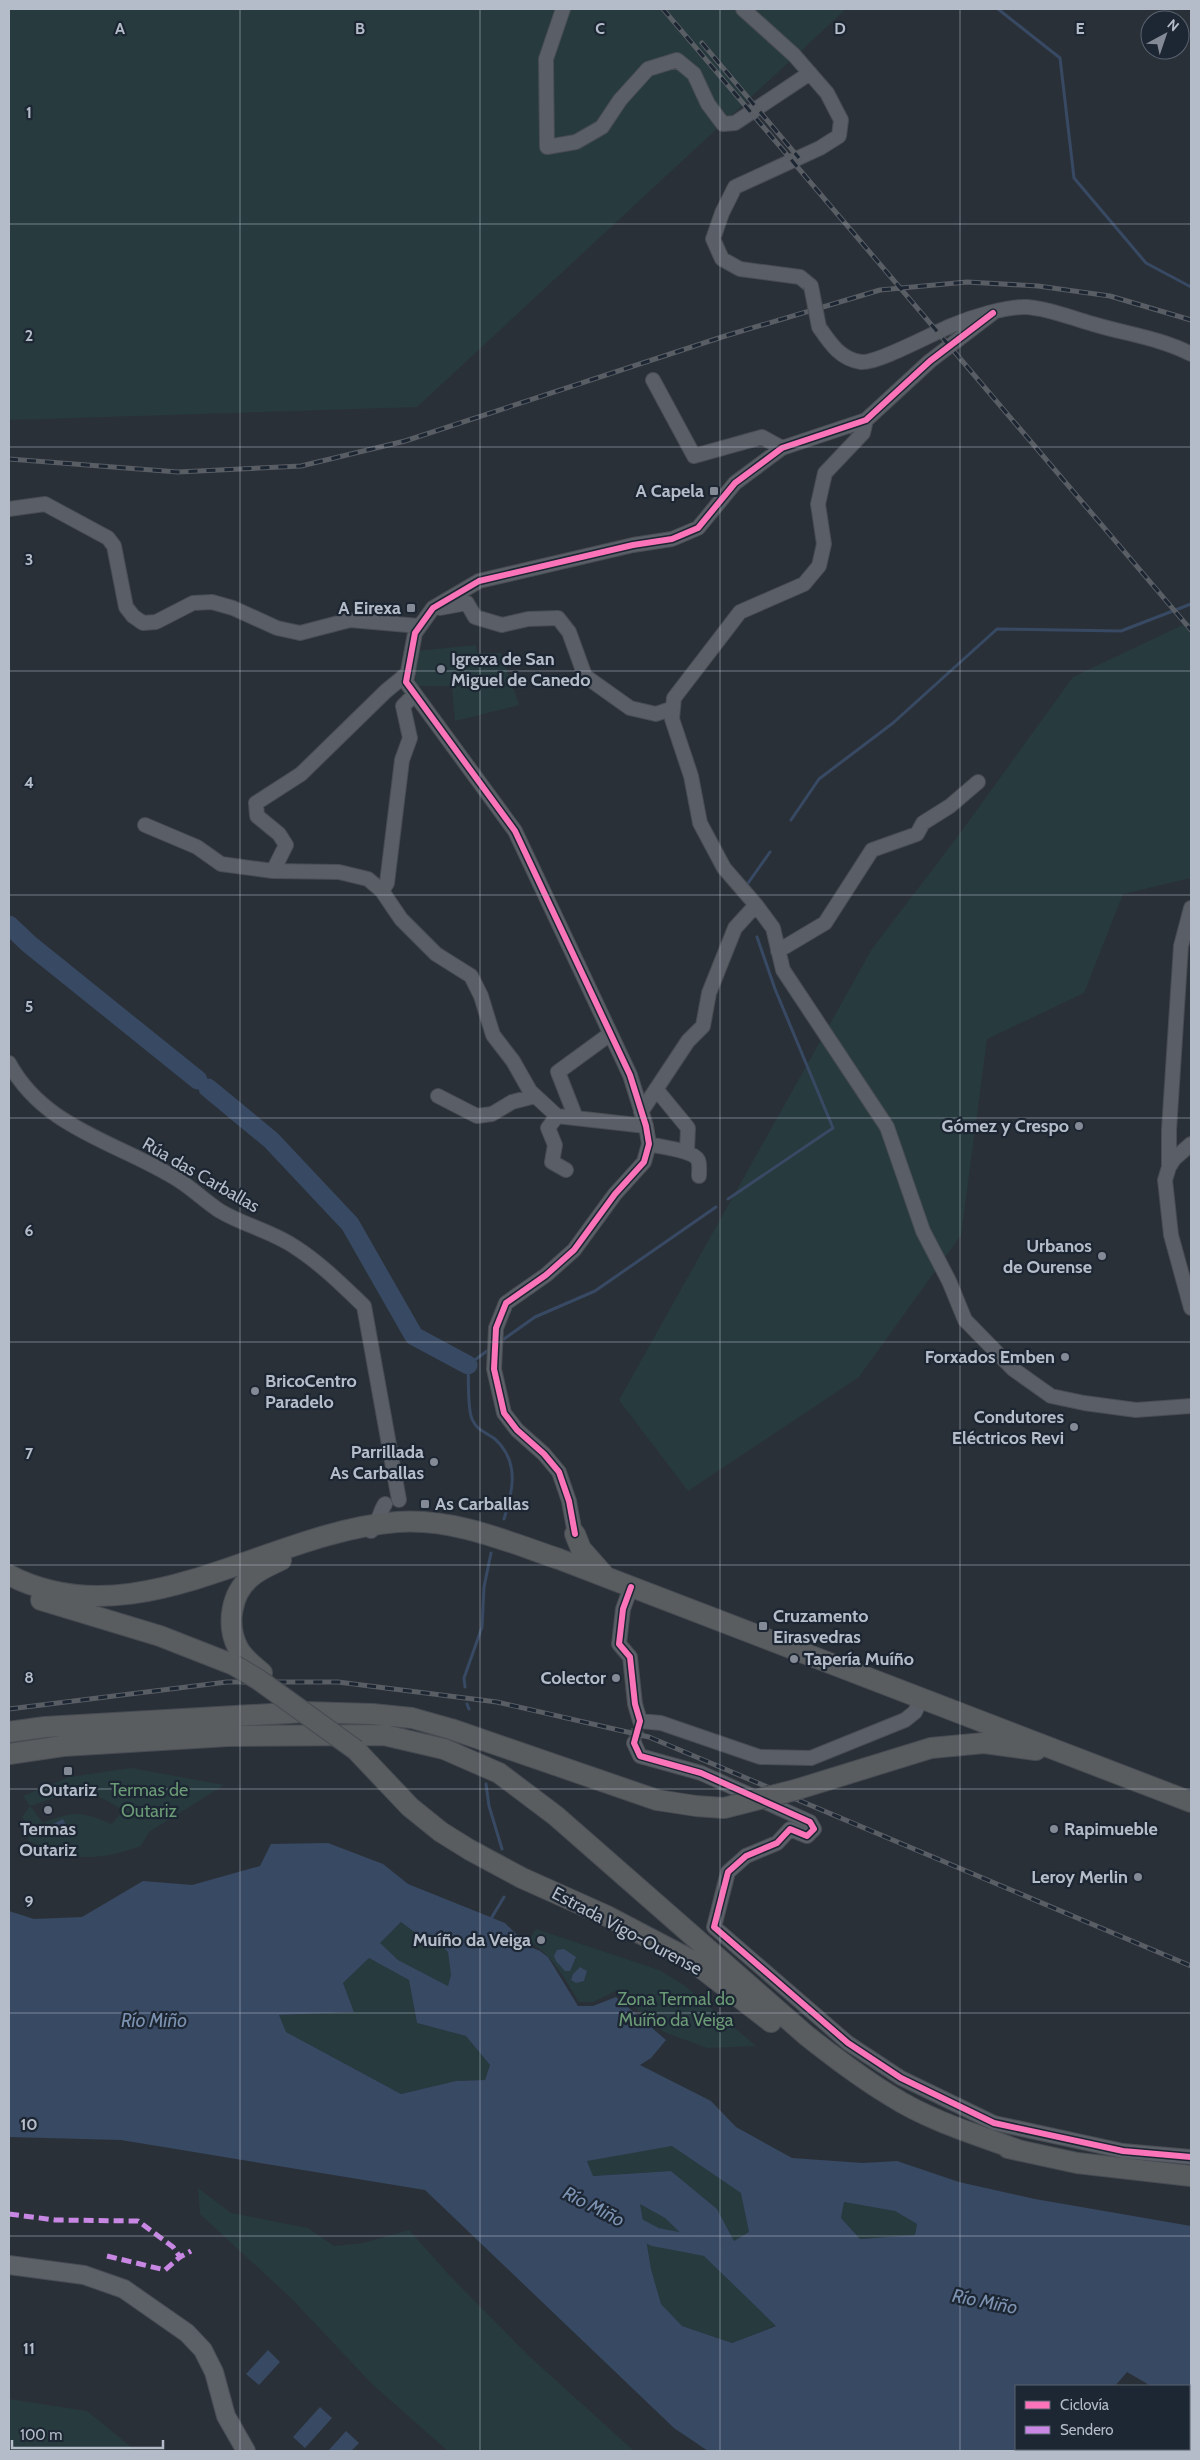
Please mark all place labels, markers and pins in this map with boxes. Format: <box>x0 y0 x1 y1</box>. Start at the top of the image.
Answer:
place label: A Capela <box>636 480 704 502</box>
marker: A Capela <box>708 485 720 497</box>
place label: A Eirexa <box>338 597 401 619</box>
marker: A Eirexa <box>405 602 417 614</box>
place label: Igrexa de San Miguel de Canedo <box>451 648 590 691</box>
marker: Igrexa de San Miguel de Canedo <box>435 663 447 675</box>
place label: Gómez y Crespo <box>942 1115 1069 1137</box>
marker: Gómez y Crespo <box>1073 1120 1085 1132</box>
place label: Urbanos de Ourense <box>1003 1235 1092 1278</box>
marker: Urbanos de Ourense <box>1096 1250 1108 1262</box>
place label: Forxados Emben <box>925 1346 1055 1368</box>
marker: Forxados Emben <box>1059 1351 1071 1363</box>
place label: BricoCentro Paradelo <box>265 1370 357 1413</box>
marker: BricoCentro Paradelo <box>249 1385 261 1397</box>
place label: Condutores Eléctricos Revi <box>952 1406 1064 1449</box>
marker: Condutores Eléctricos Revi <box>1068 1421 1080 1433</box>
place label: Parrillada As Carballas <box>330 1441 424 1484</box>
marker: Parrillada As Carballas <box>428 1456 440 1468</box>
place label: As Carballas <box>435 1493 529 1515</box>
marker: As Carballas <box>419 1498 431 1510</box>
place label: Cruzamento Eirasvedras <box>773 1605 869 1648</box>
marker: Cruzamento Eirasvedras <box>757 1620 769 1632</box>
place label: Tapería Muíño <box>804 1648 914 1670</box>
marker: Tapería Muíño <box>788 1653 800 1665</box>
place label: Colector <box>540 1667 606 1689</box>
marker: Colector <box>610 1672 622 1684</box>
marker: Outariz <box>62 1765 74 1777</box>
place label: Outariz <box>39 1779 97 1801</box>
marker: Termas Outariz <box>42 1804 54 1816</box>
place label: Termas Outariz <box>19 1818 77 1861</box>
place label: Rapimueble <box>1064 1818 1158 1840</box>
marker: Rapimueble <box>1048 1823 1060 1835</box>
place label: Leroy Merlin <box>1031 1866 1128 1888</box>
marker: Leroy Merlin <box>1132 1871 1144 1883</box>
place label: Muíño da Veiga <box>413 1929 531 1951</box>
marker: Muíño da Veiga <box>535 1934 547 1946</box>

